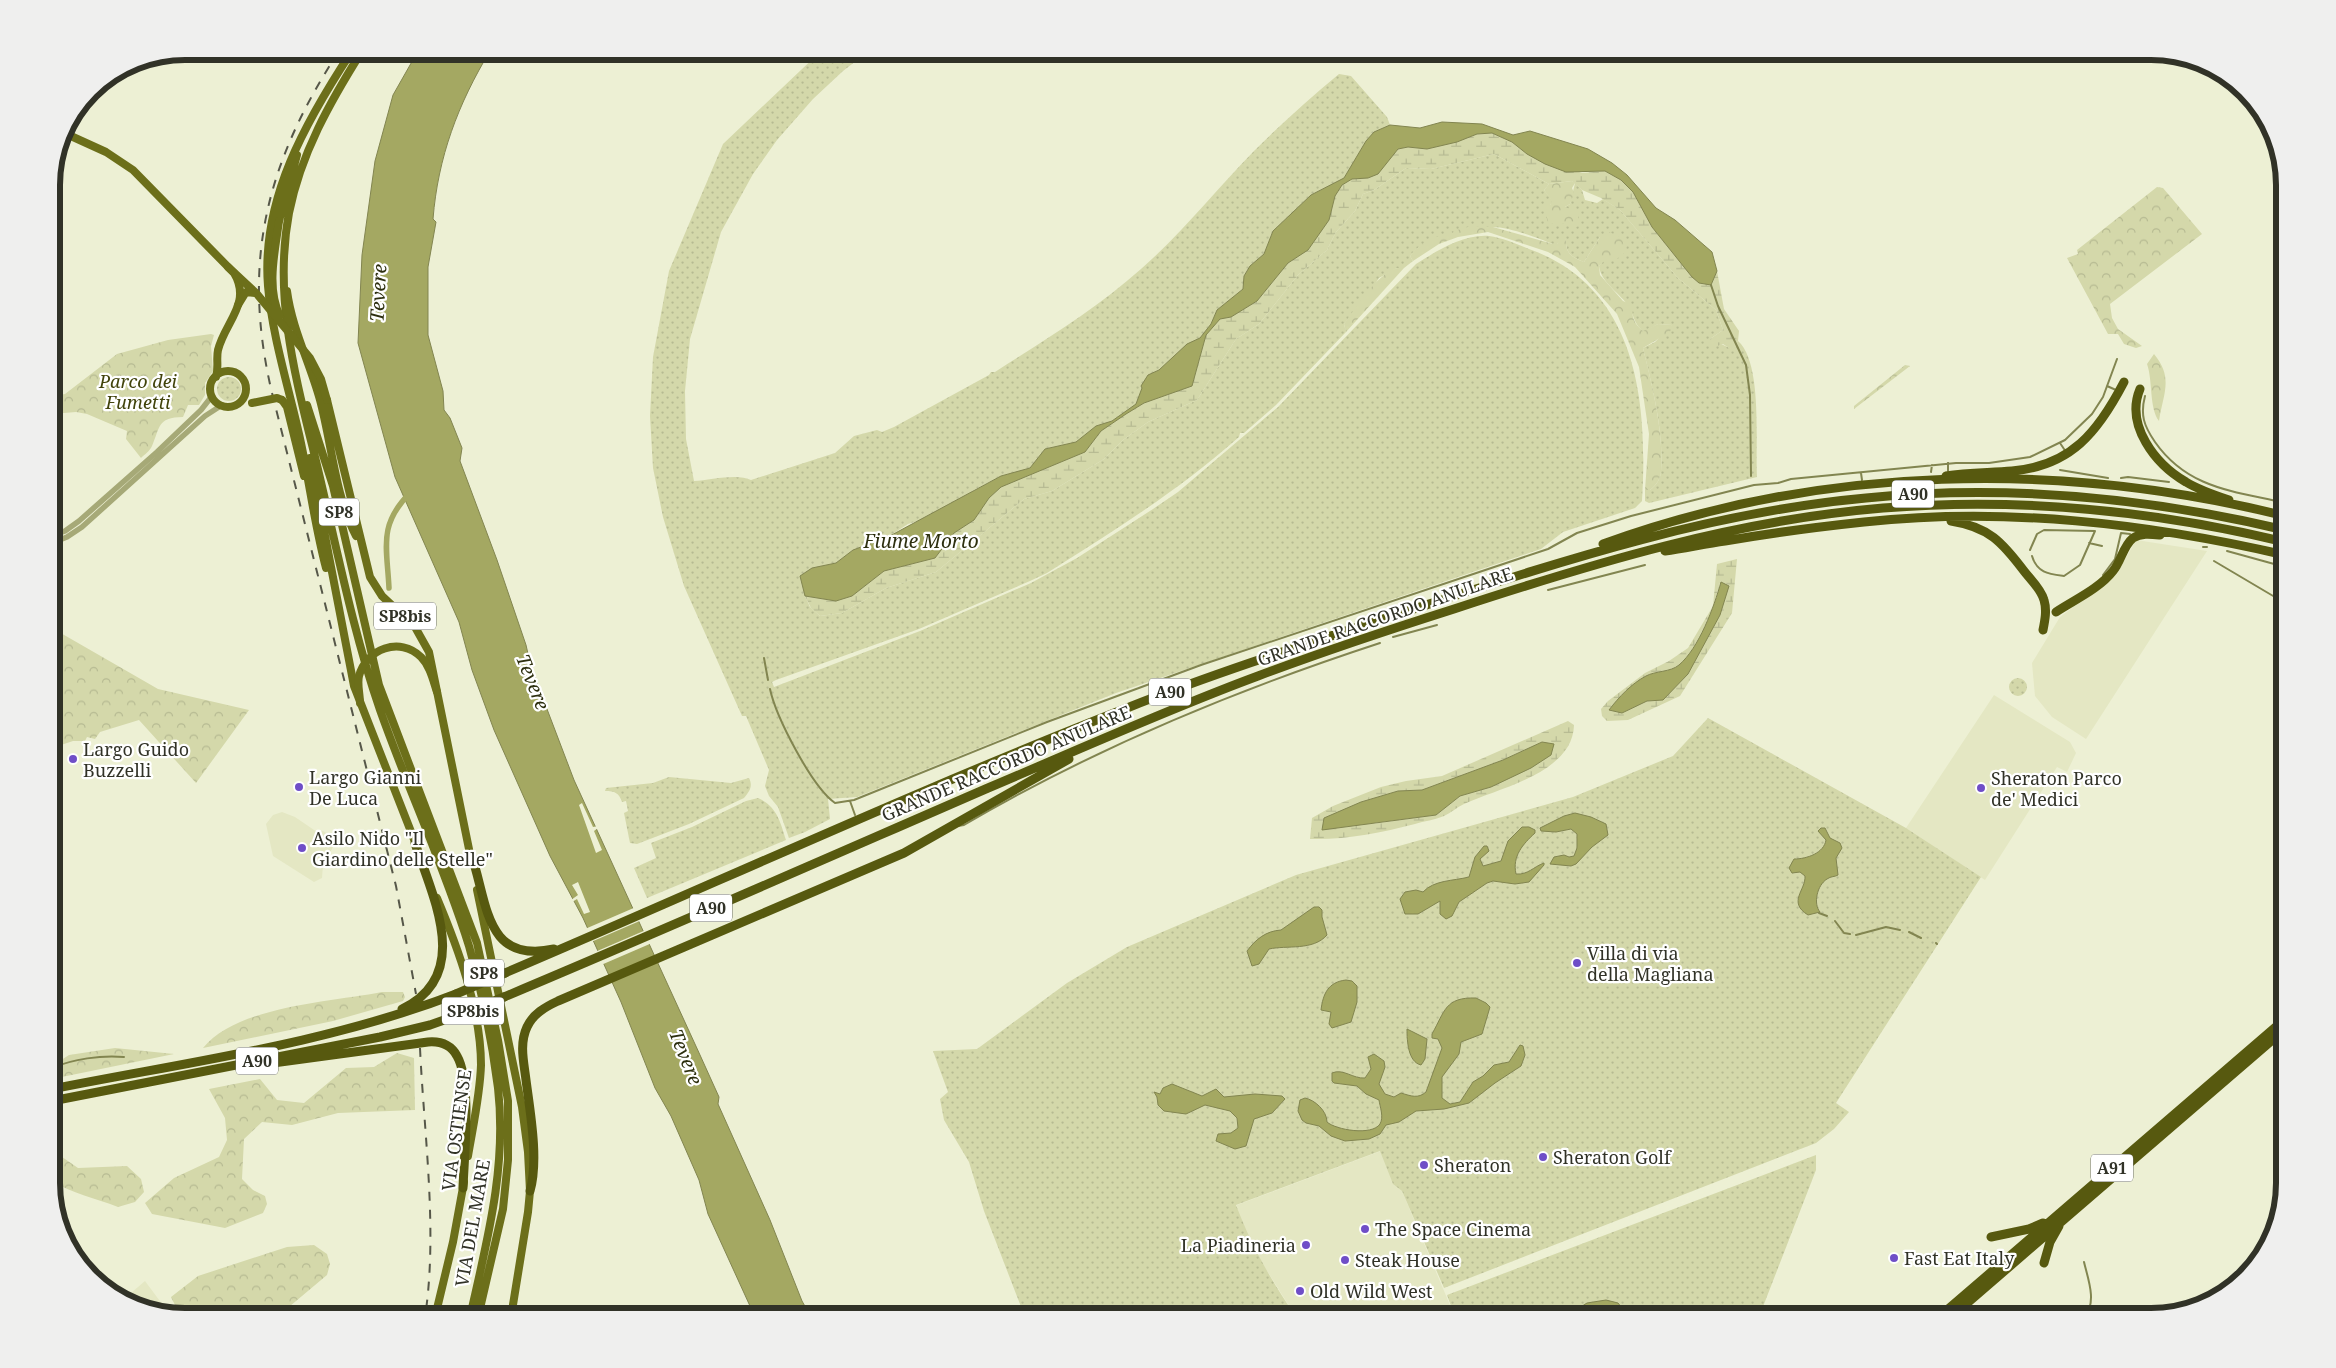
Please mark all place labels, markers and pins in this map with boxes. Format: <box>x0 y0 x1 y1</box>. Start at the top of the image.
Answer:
place label: Largo Guido Buzzelli <box>83 737 189 782</box>
marker: Largo Guido Buzzelli <box>67 753 79 765</box>
place label: Largo Gianni De Luca <box>309 765 422 810</box>
place label: Sheraton Parco de' Medici <box>1991 766 2122 811</box>
marker: Largo Gianni De Luca <box>293 781 305 793</box>
marker: Sheraton Parco de' Medici <box>1975 782 1987 794</box>
place label: Asilo Nido "Il Giardino delle Stelle" <box>312 826 493 871</box>
marker: Asilo Nido "Il Giardino delle Stelle" <box>296 842 308 854</box>
place label: Villa di via della Magliana <box>1587 941 1714 986</box>
marker: Villa di via della Magliana <box>1571 957 1583 969</box>
place label: Sheraton Golf <box>1553 1145 1672 1169</box>
marker: Sheraton Golf <box>1537 1151 1549 1163</box>
place label: Sheraton <box>1434 1153 1512 1177</box>
marker: Sheraton <box>1418 1159 1430 1171</box>
place label: The Space Cinema <box>1375 1217 1531 1241</box>
marker: The Space Cinema <box>1359 1223 1371 1235</box>
place label: La Piadineria <box>1181 1233 1296 1257</box>
marker: La Piadineria <box>1300 1239 1312 1251</box>
place label: Fast Eat Italy <box>1904 1246 2015 1270</box>
place label: Steak House <box>1355 1248 1460 1272</box>
marker: Fast Eat Italy <box>1888 1252 1900 1264</box>
marker: Steak House <box>1339 1254 1351 1266</box>
place label: Old Wild West <box>1310 1279 1432 1303</box>
marker: Old Wild West <box>1294 1285 1306 1297</box>

